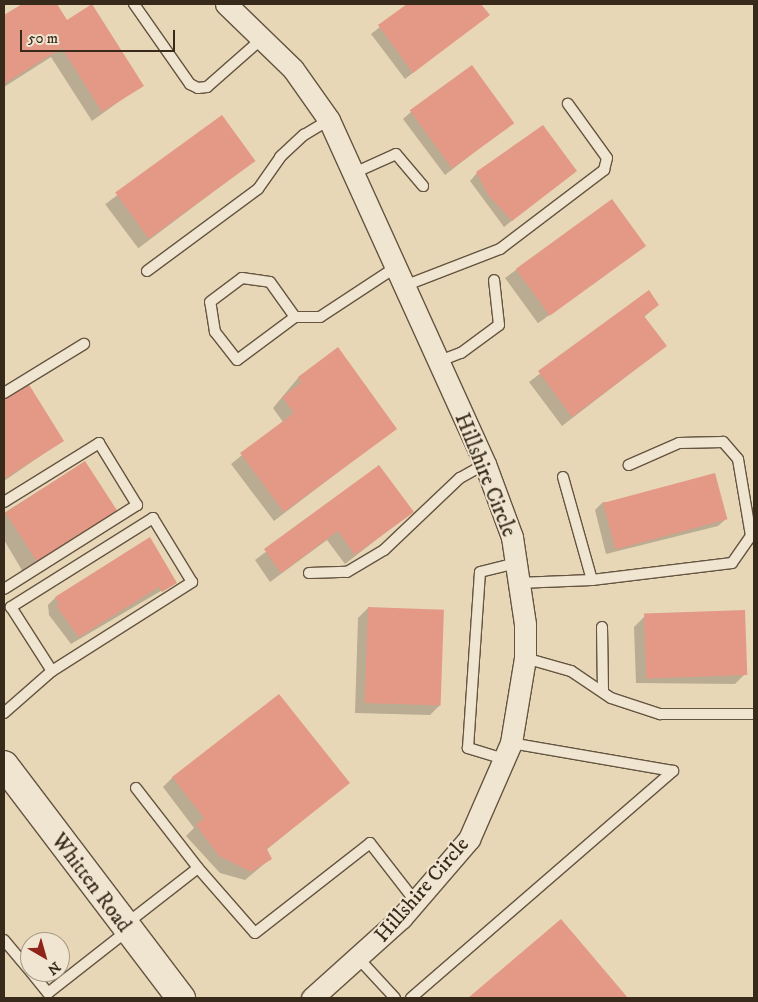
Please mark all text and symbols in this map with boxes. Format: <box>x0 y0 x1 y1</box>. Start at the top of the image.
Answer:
scale bar <box>22 20 178 52</box>
text: 50 m <box>28 29 58 48</box>
street label: Hillshire Circle <box>449 409 521 541</box>
street label: Whitten Road <box>46 829 136 937</box>
street label: Hillshire Circle <box>369 832 475 948</box>
north arrow <box>20 932 70 982</box>
text: N <box>44 957 64 979</box>

